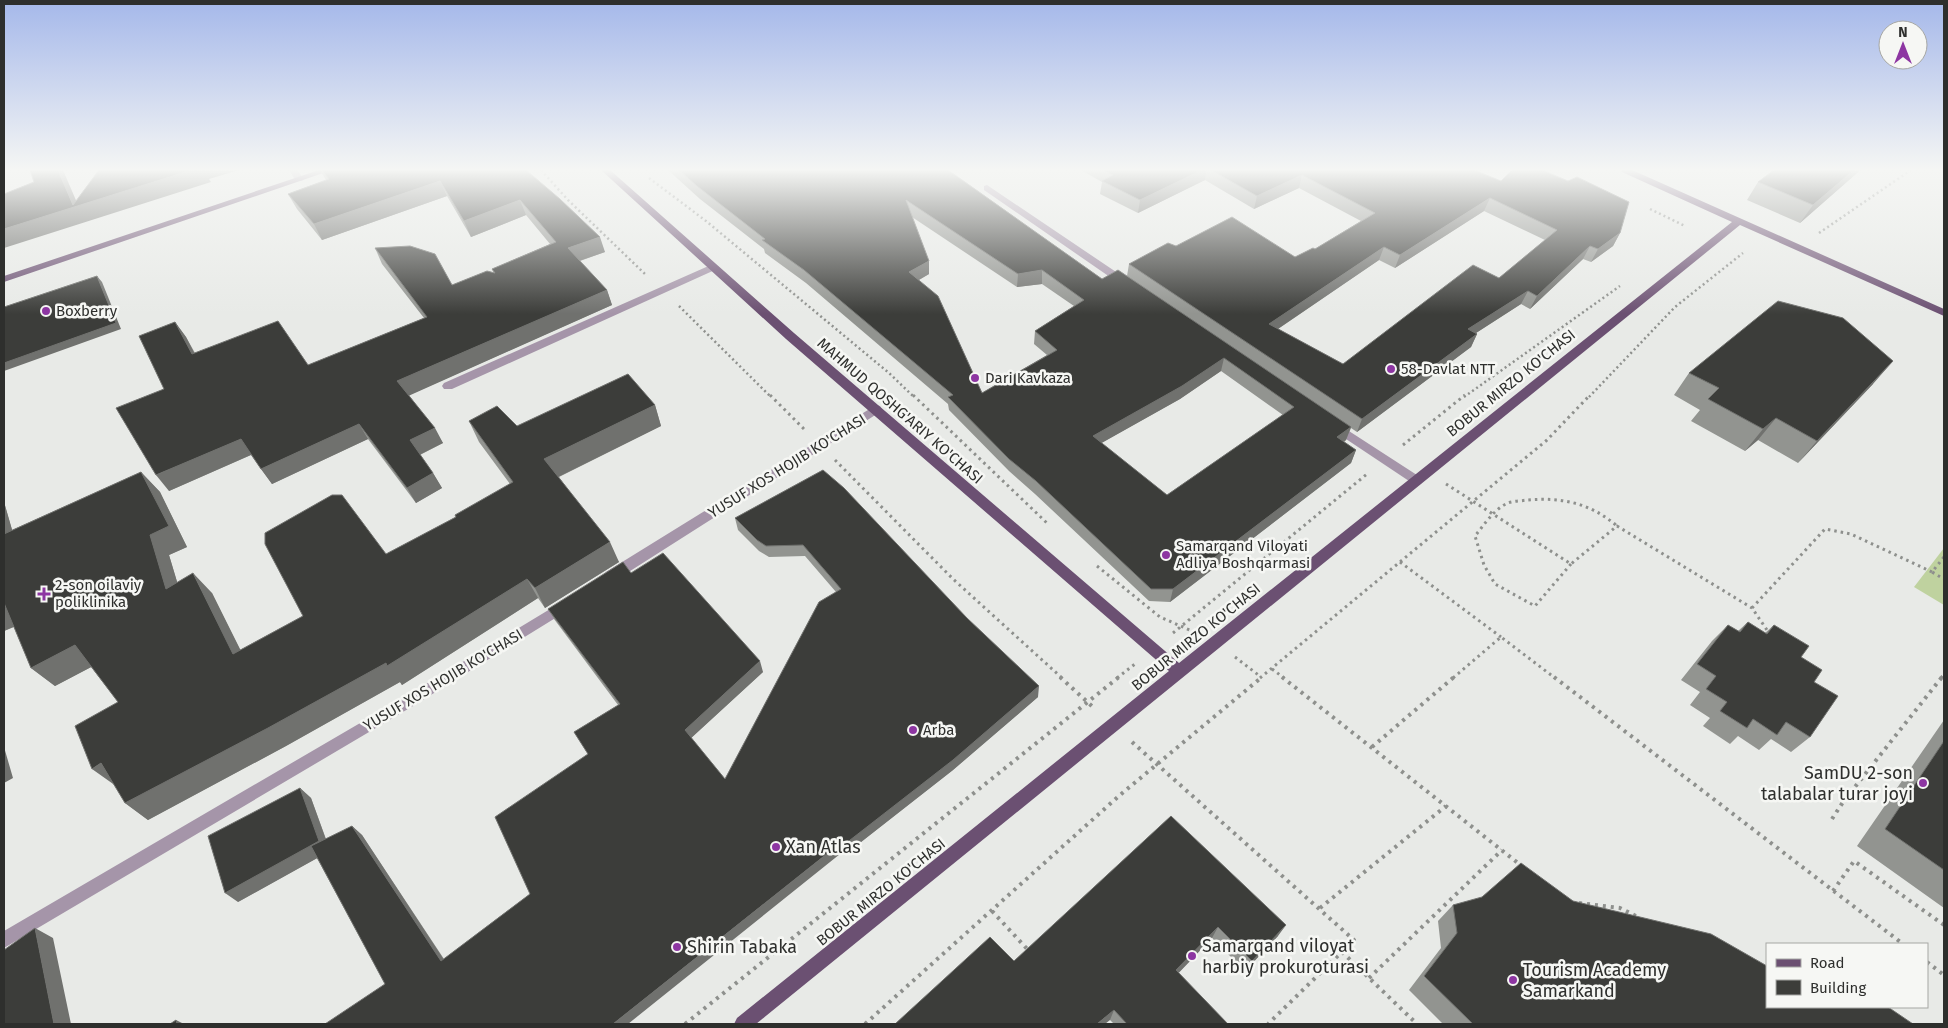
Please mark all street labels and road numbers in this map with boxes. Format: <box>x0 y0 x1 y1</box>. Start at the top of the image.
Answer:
street label: BOBUR MIRZO KO'CHASI <box>1443 325 1579 441</box>
street label: MAHMUD QOSHG'ARIY KO'CHASI <box>814 334 986 488</box>
street label: YUSUF XOS HOJIB KO'CHASI <box>705 410 869 522</box>
street label: BOBUR MIRZO KO'CHASI <box>1128 579 1264 695</box>
street label: YUSUF XOS HOJIB KO'CHASI <box>360 625 526 735</box>
street label: BOBUR MIRZO KO'CHASI <box>813 834 949 950</box>

